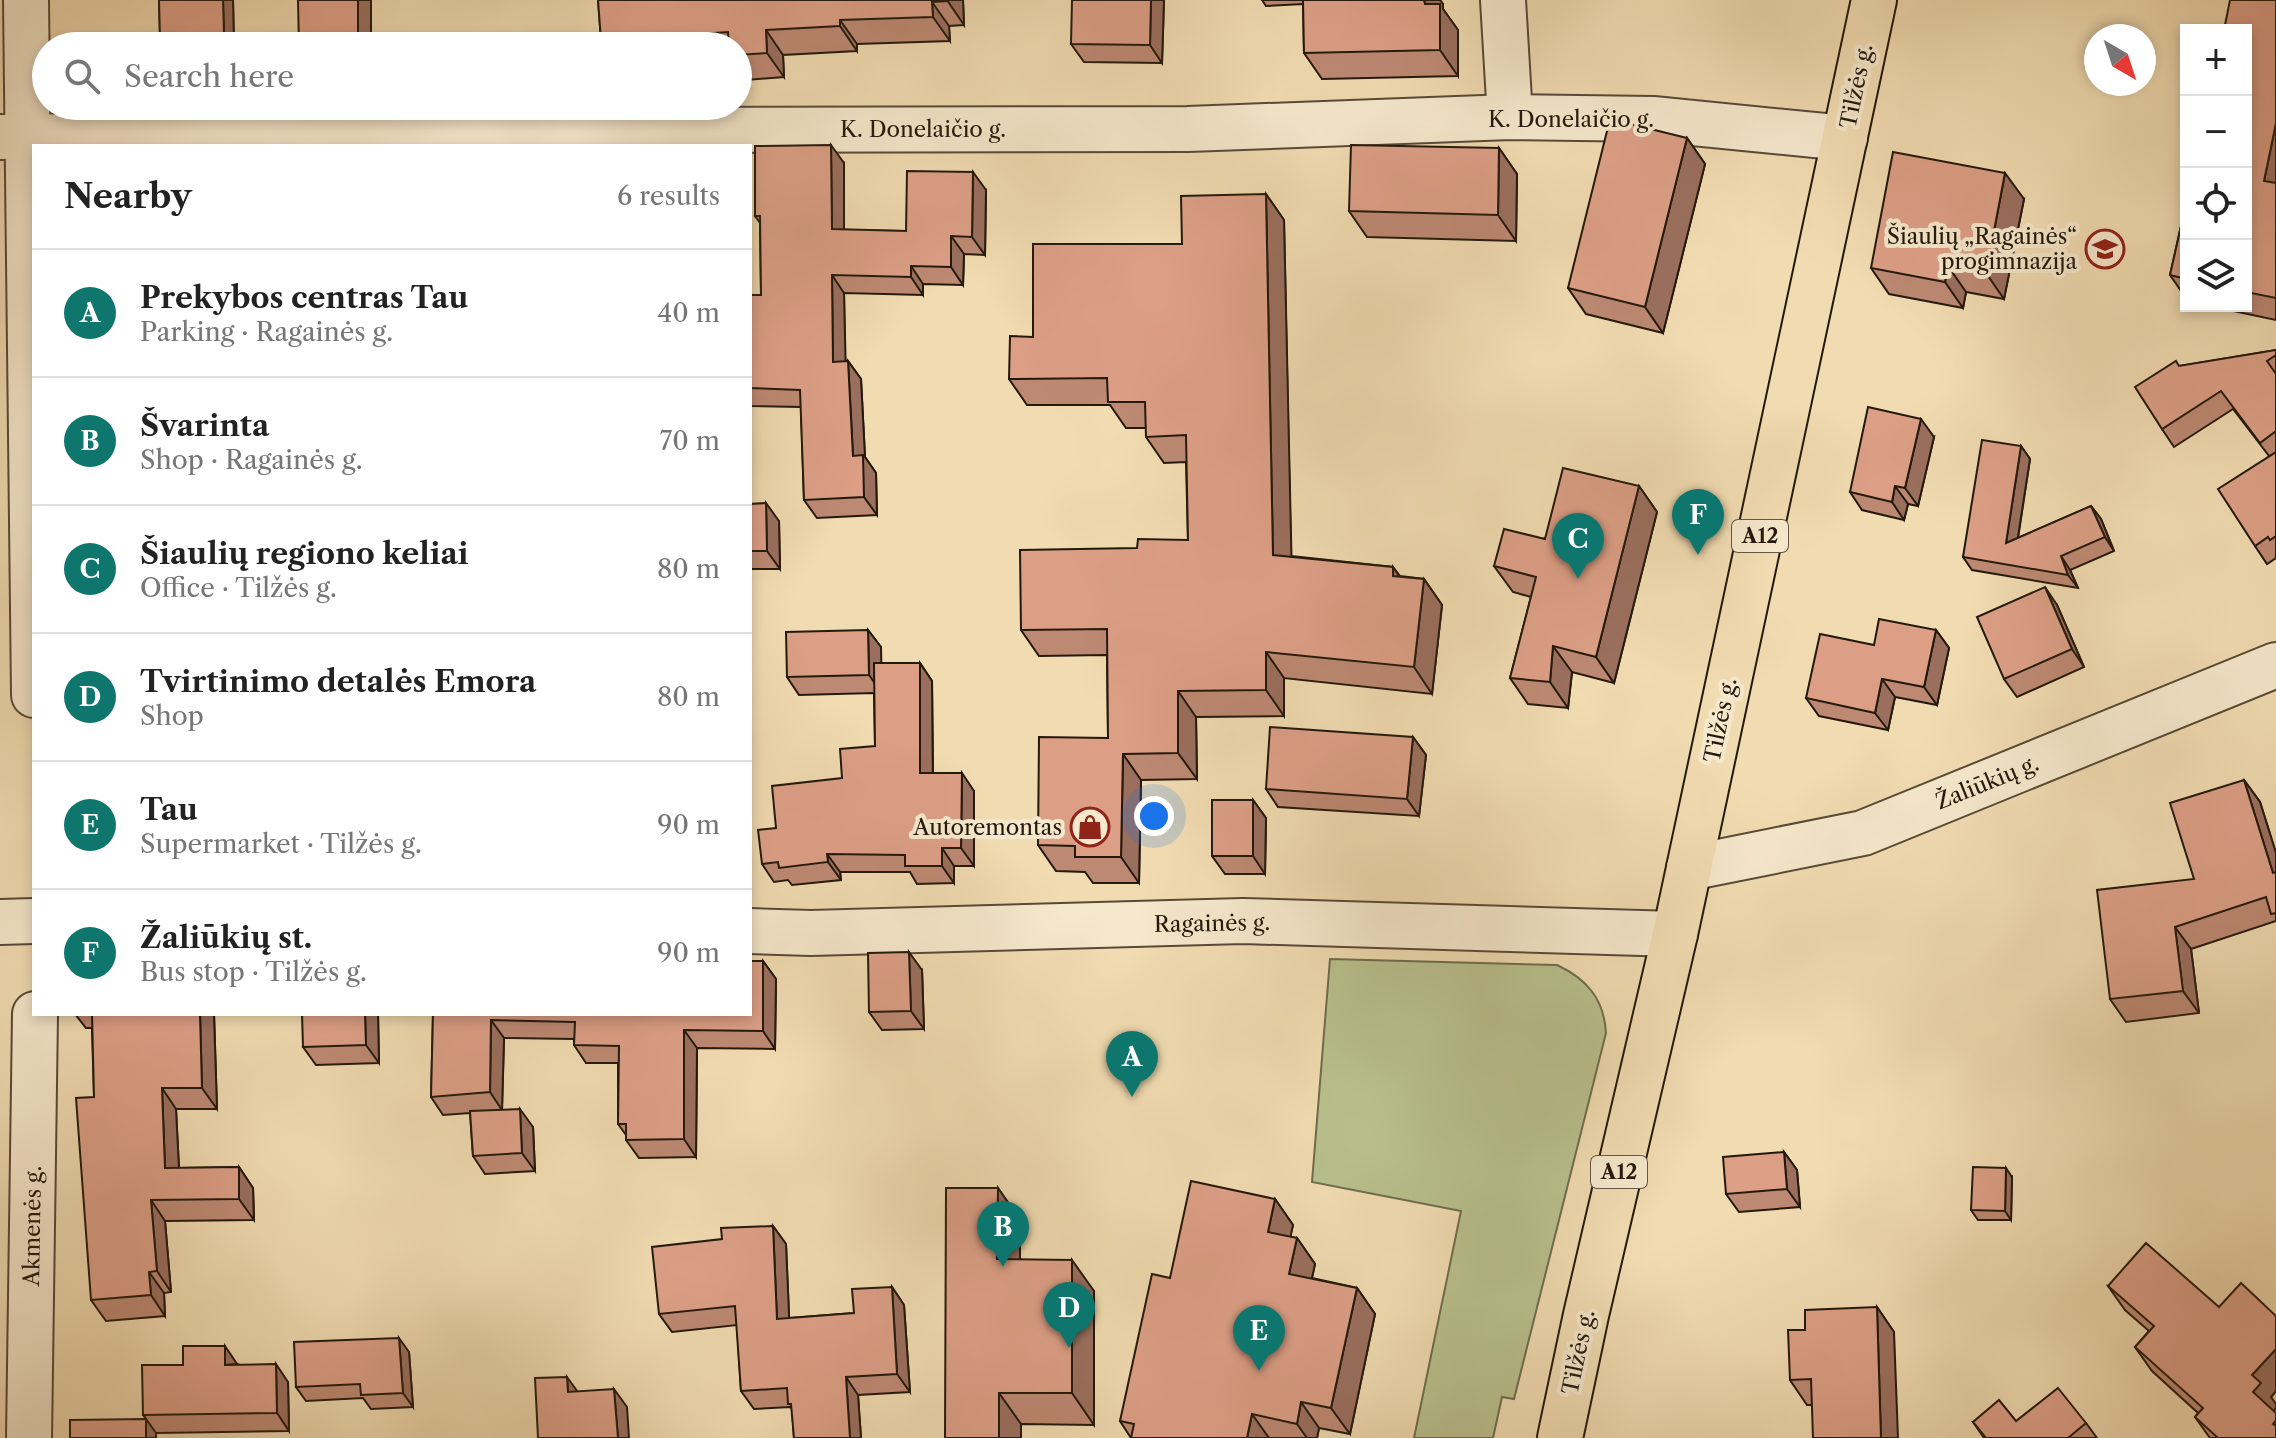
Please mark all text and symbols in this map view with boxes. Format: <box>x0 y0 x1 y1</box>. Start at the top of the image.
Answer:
north arrow <box>2084 24 2156 96</box>
map controls <box>2180 24 2252 312</box>
button: + <box>2180 24 2252 96</box>
search box <box>32 32 752 120</box>
street label: Tilžės g. <box>1834 41 1879 131</box>
icon: search <box>60 54 104 98</box>
text: Search here <box>124 58 294 95</box>
button: − <box>2180 96 2252 168</box>
street label: K. Donelaičio g. <box>1488 106 1654 133</box>
street label: K. Donelaičio g. <box>840 116 1006 143</box>
button: locate <box>2180 168 2252 240</box>
text: Nearby <box>64 175 192 217</box>
text: 6 results <box>617 180 720 212</box>
place label: Šiaulių „Ragainės“ progimnazija <box>1887 222 2077 275</box>
school or university icon: Šiaulių „Ragainės“ progimnazija <box>2084 228 2126 270</box>
button: layers <box>2180 240 2252 312</box>
text: Prekybos centras Tau <box>140 279 468 316</box>
text: A <box>80 297 100 329</box>
text: 40 m <box>657 297 720 329</box>
text: Parking · Ragainės g. <box>140 316 393 348</box>
text: Švarinta <box>140 407 269 444</box>
text: B <box>80 425 100 457</box>
text: 70 m <box>660 425 720 457</box>
text: Shop · Ragainės g. <box>140 444 363 476</box>
pin: F <box>1672 489 1724 555</box>
pin: C <box>1552 513 1604 579</box>
road number: A12 <box>1732 520 1788 552</box>
text: Šiaulių regiono keliai <box>140 535 469 572</box>
text: C <box>80 553 100 585</box>
text: 80 m <box>657 553 720 585</box>
text: Office · Tilžės g. <box>140 572 337 604</box>
text: Tvirtinimo detalės Emora <box>140 663 536 700</box>
street label: Tilžės g. <box>1698 675 1743 765</box>
text: D <box>79 681 101 713</box>
text: 80 m <box>657 681 720 713</box>
text: Shop <box>140 700 204 732</box>
street label: Žaliūkių g. <box>1931 749 2043 815</box>
text: Tau <box>140 791 198 828</box>
your location <box>1134 796 1174 836</box>
shop icon: Autoremontas <box>1069 806 1111 848</box>
text: E <box>81 809 99 841</box>
text: 90 m <box>657 809 720 841</box>
place label: Autoremontas <box>912 814 1062 841</box>
text: Supermarket · Tilžės g. <box>140 828 422 860</box>
street label: Ragainės g. <box>1154 909 1270 938</box>
text: Žaliūkių st. <box>140 919 312 956</box>
text: F <box>81 937 99 969</box>
text: 90 m <box>657 937 720 969</box>
text: Bus stop · Tilžės g. <box>140 956 367 988</box>
pin: A <box>1106 1031 1158 1097</box>
road number: A12 <box>1591 1156 1647 1188</box>
street label: Akmenės g. <box>18 1165 47 1288</box>
pin: B <box>977 1201 1029 1267</box>
pin: D <box>1043 1282 1095 1348</box>
pin: E <box>1233 1305 1285 1371</box>
street label: Tilžės g. <box>1556 1307 1601 1397</box>

